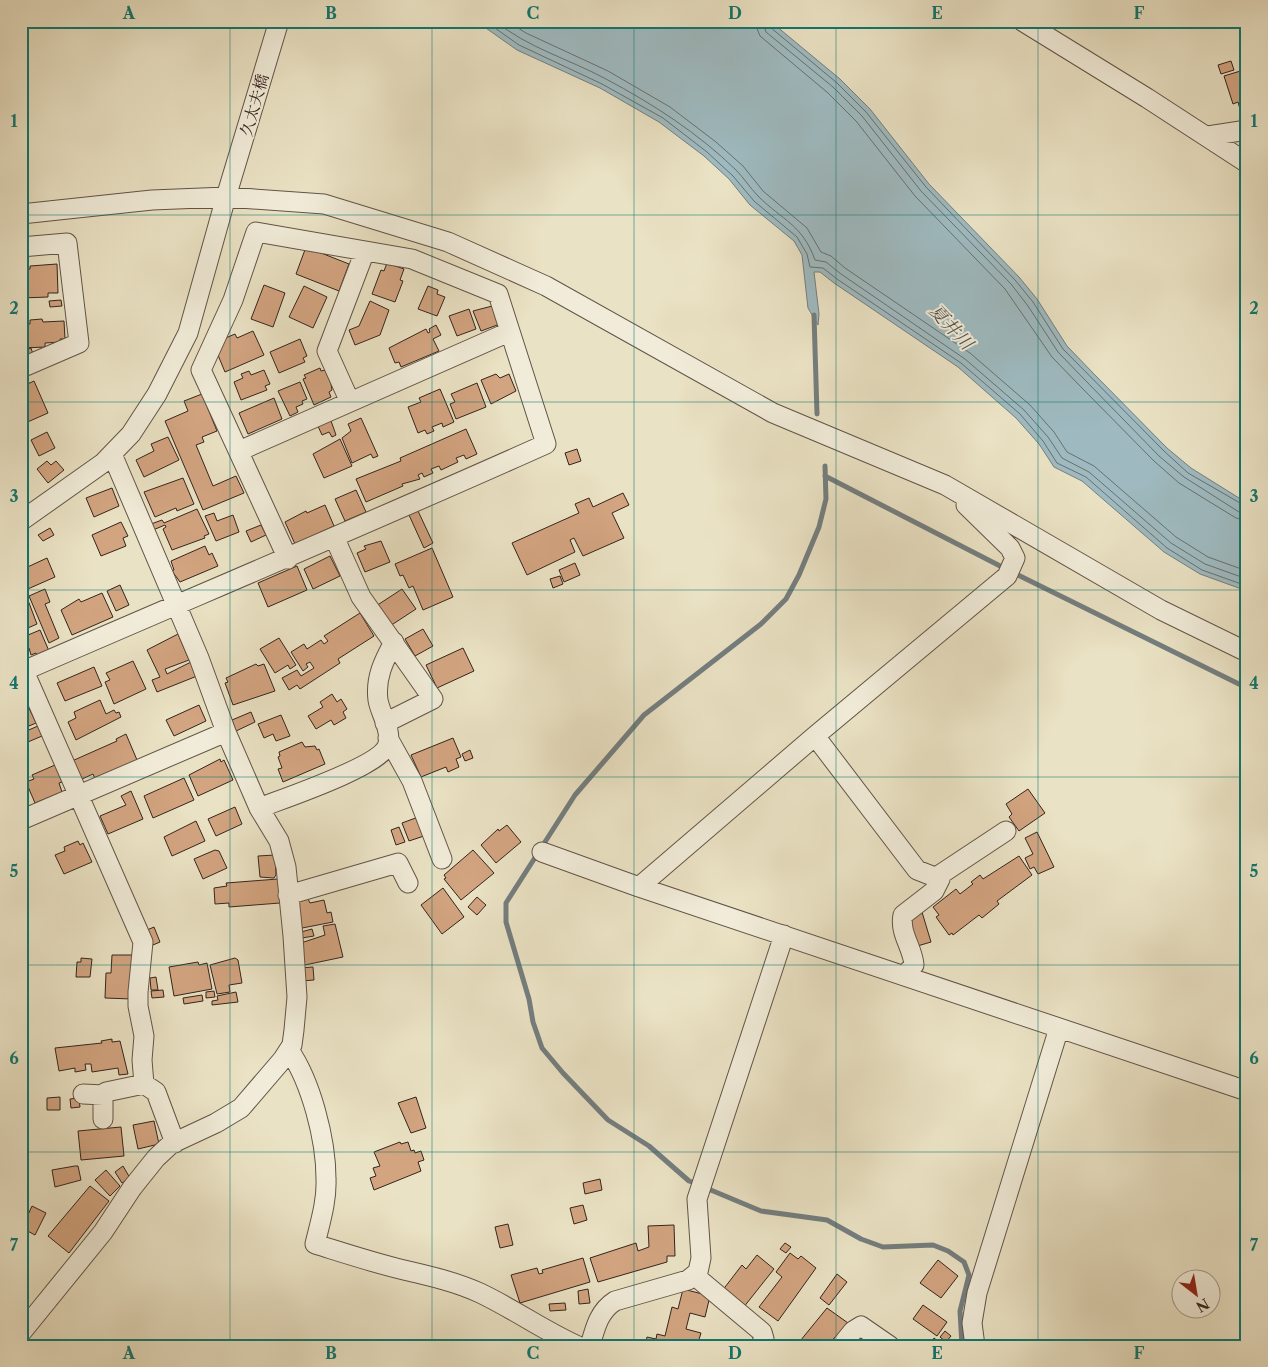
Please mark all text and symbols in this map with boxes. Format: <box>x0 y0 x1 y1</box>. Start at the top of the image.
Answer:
text: A <box>122 3 136 23</box>
text: B <box>325 3 337 23</box>
text: C <box>527 3 539 23</box>
text: D <box>728 3 742 23</box>
text: E <box>931 3 943 23</box>
text: F <box>1134 3 1145 23</box>
street label: 久太夫橋 <box>236 71 272 139</box>
text: 1 <box>10 111 18 131</box>
text: 1 <box>1250 111 1258 131</box>
text: 2 <box>9 298 19 318</box>
text: 2 <box>1249 298 1259 318</box>
water label: 夏井川 <box>925 300 979 356</box>
text: 3 <box>9 486 19 506</box>
text: 3 <box>1249 486 1259 506</box>
text: 4 <box>9 673 19 693</box>
text: 4 <box>1249 673 1259 693</box>
text: 5 <box>10 861 19 881</box>
text: 5 <box>1250 861 1259 881</box>
text: 6 <box>9 1048 19 1068</box>
text: 6 <box>1249 1048 1259 1068</box>
text: 7 <box>10 1235 19 1255</box>
text: 7 <box>1250 1235 1259 1255</box>
north arrow <box>1170 1270 1220 1320</box>
text: N <box>1193 1294 1213 1316</box>
text: A <box>122 1343 136 1363</box>
text: B <box>325 1343 337 1363</box>
text: C <box>527 1343 539 1363</box>
text: D <box>728 1343 742 1363</box>
text: E <box>931 1343 943 1363</box>
text: F <box>1134 1343 1145 1363</box>

